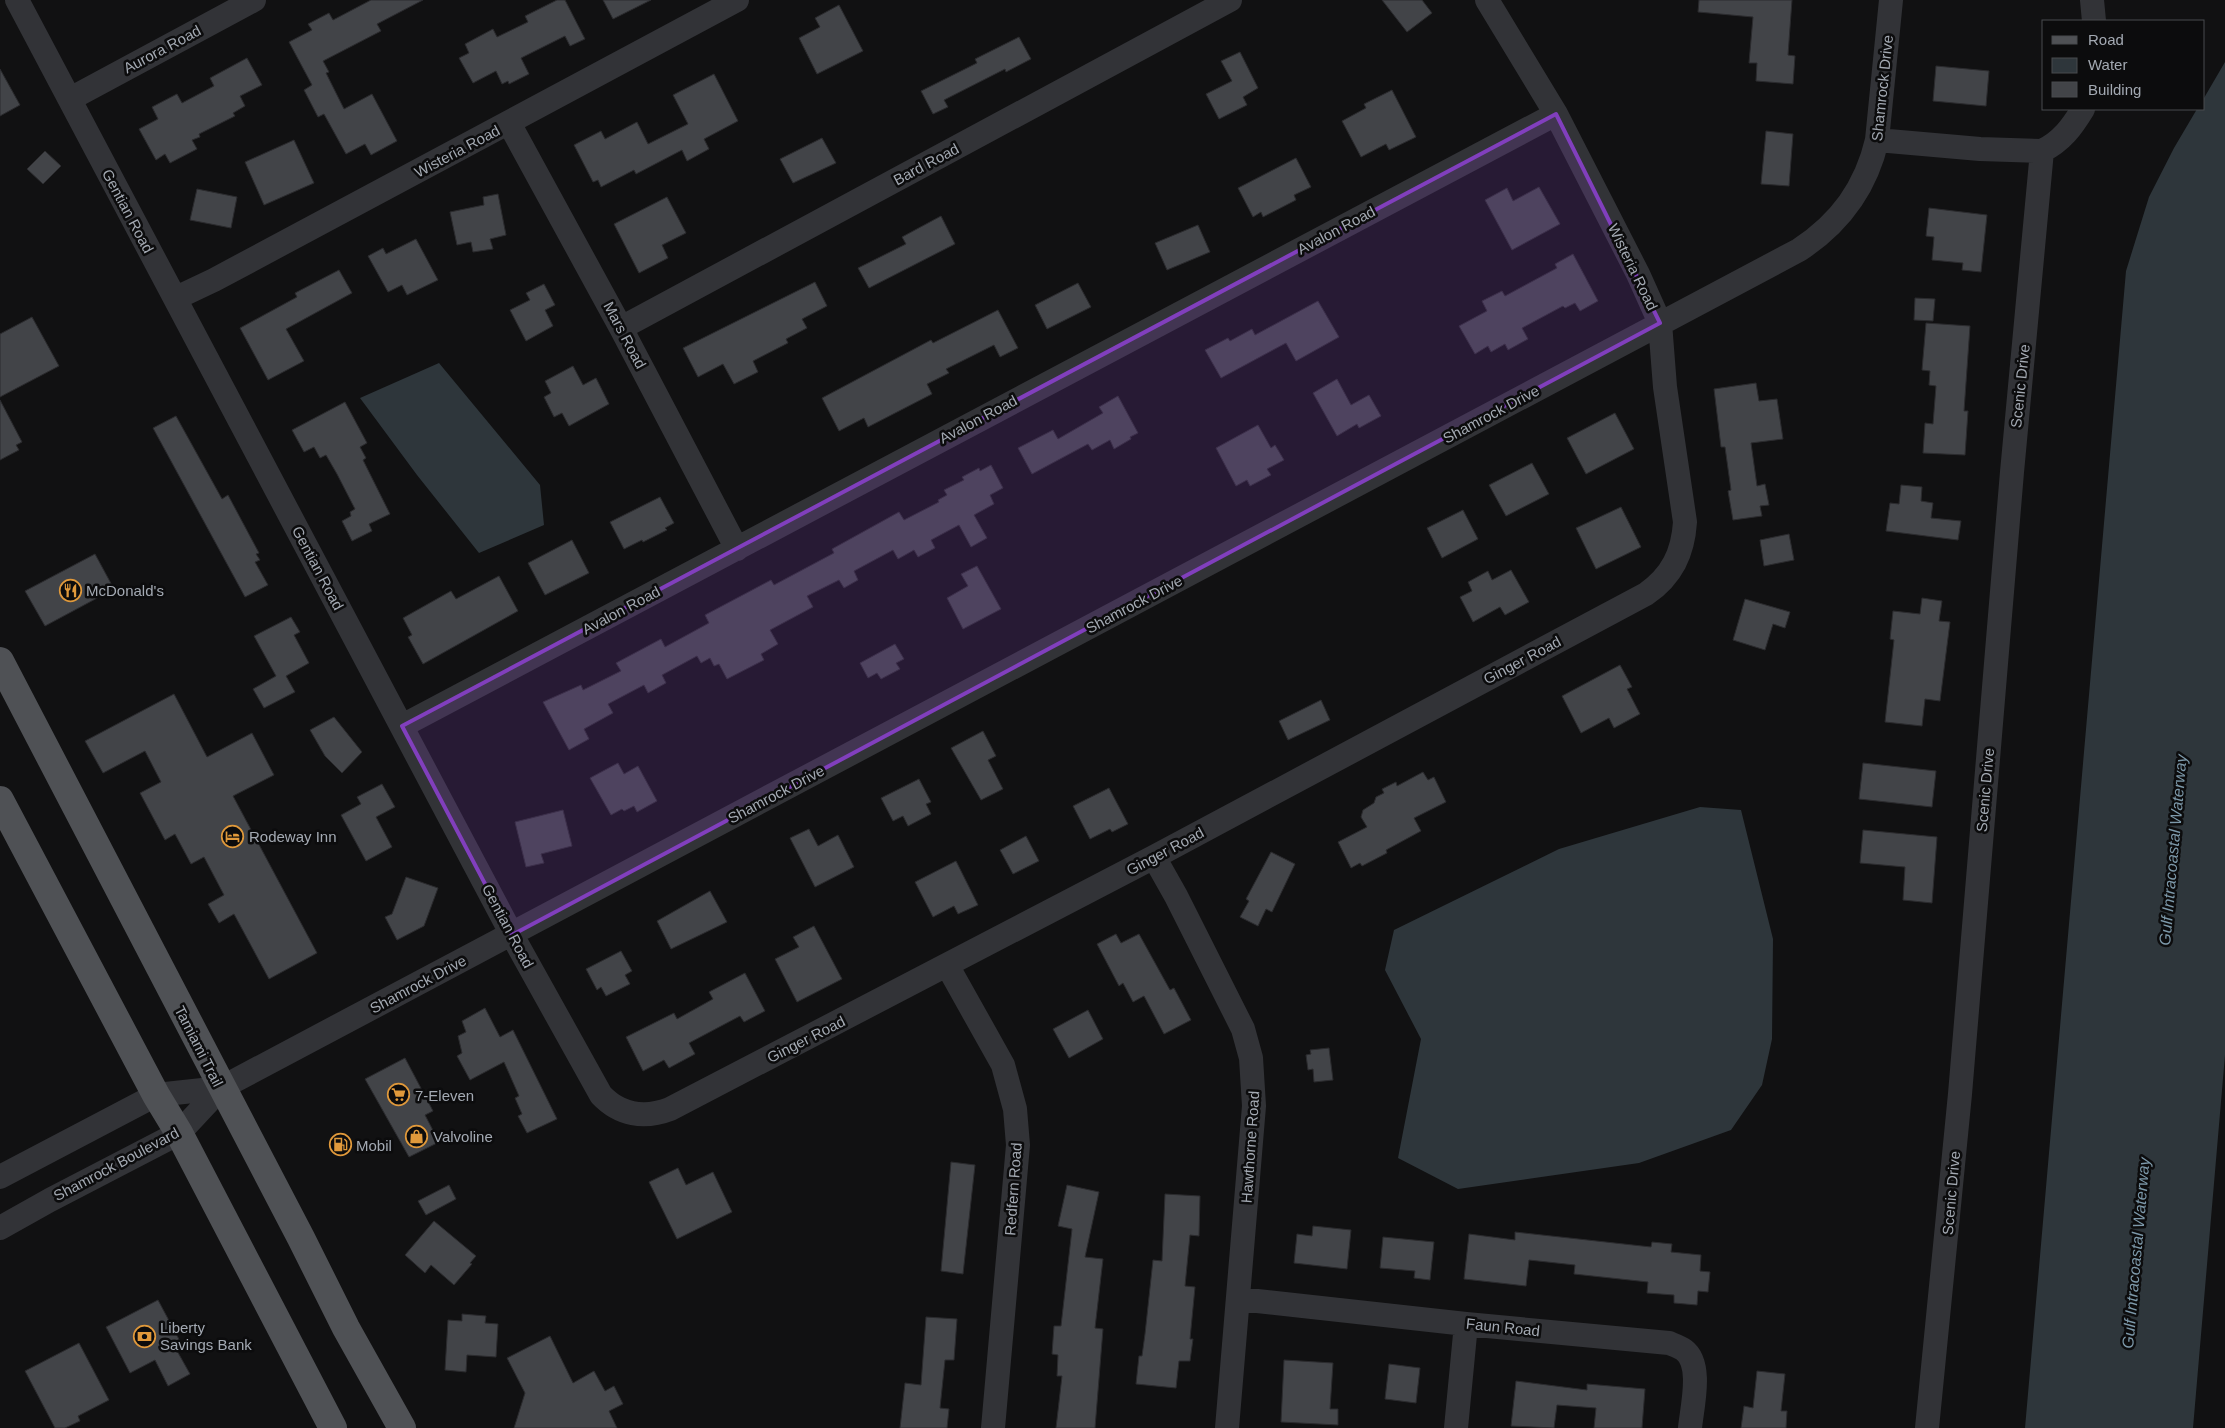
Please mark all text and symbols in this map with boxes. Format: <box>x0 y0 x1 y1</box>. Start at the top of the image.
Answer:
legend <box>2042 20 2205 110</box>
street label: Aurora Road <box>120 22 204 76</box>
text: Road <box>2088 31 2124 48</box>
street label: Shamrock Drive <box>1868 34 1896 142</box>
text: Water <box>2088 56 2127 73</box>
text: Building <box>2088 81 2141 98</box>
street label: Wisteria Road <box>411 121 503 181</box>
street label: Bard Road <box>890 140 962 188</box>
street label: Gentian Road <box>99 166 157 256</box>
street label: Avalon Road <box>1294 202 1378 258</box>
street label: Wisteria Road <box>1605 221 1661 313</box>
street label: Mars Road <box>600 299 650 371</box>
street label: Scenic Drive <box>2007 343 2033 429</box>
street label: Shamrock Drive <box>1440 381 1542 447</box>
street label: Avalon Road <box>936 391 1020 447</box>
street label: Gentian Road <box>289 523 347 613</box>
street label: Shamrock Drive <box>1083 571 1185 637</box>
restaurant icon: McDonald's <box>58 578 82 602</box>
place label: McDonald's <box>86 582 164 599</box>
street label: Avalon Road <box>579 582 663 638</box>
street label: Ginger Road <box>1480 633 1564 687</box>
street label: Scenic Drive <box>1973 747 1997 833</box>
water label: Gulf Intracoastal Waterway <box>2156 753 2190 946</box>
street label: Shamrock Drive <box>725 761 827 827</box>
hotel icon: Rodeway Inn <box>221 824 245 848</box>
street label: Ginger Road <box>1123 824 1207 878</box>
place label: Rodeway Inn <box>249 828 337 845</box>
street label: Gentian Road <box>479 881 537 971</box>
street label: Shamrock Drive <box>367 951 469 1017</box>
street label: Tamiami Trail <box>171 1003 227 1089</box>
street label: Ginger Road <box>764 1012 848 1066</box>
supermarket icon: 7-Eleven <box>387 1083 411 1107</box>
place label: 7-Eleven <box>415 1087 474 1104</box>
street label: Hawthorne Road <box>1238 1090 1262 1204</box>
street label: Shamrock Boulevard <box>51 1124 181 1204</box>
shop icon: Valvoline <box>405 1124 429 1148</box>
place label: Valvoline <box>433 1128 493 1145</box>
fuel station icon: Mobil <box>328 1133 352 1157</box>
place label: Mobil <box>356 1137 392 1154</box>
street label: Redfern Road <box>1001 1142 1025 1236</box>
street label: Scenic Drive <box>1939 1150 1963 1236</box>
water label: Gulf Intracoastal Waterway <box>2119 1156 2153 1349</box>
street label: Faun Road <box>1465 1315 1541 1339</box>
place label: Liberty Savings Bank <box>160 1319 252 1353</box>
bank icon: Liberty Savings Bank <box>132 1324 156 1348</box>

